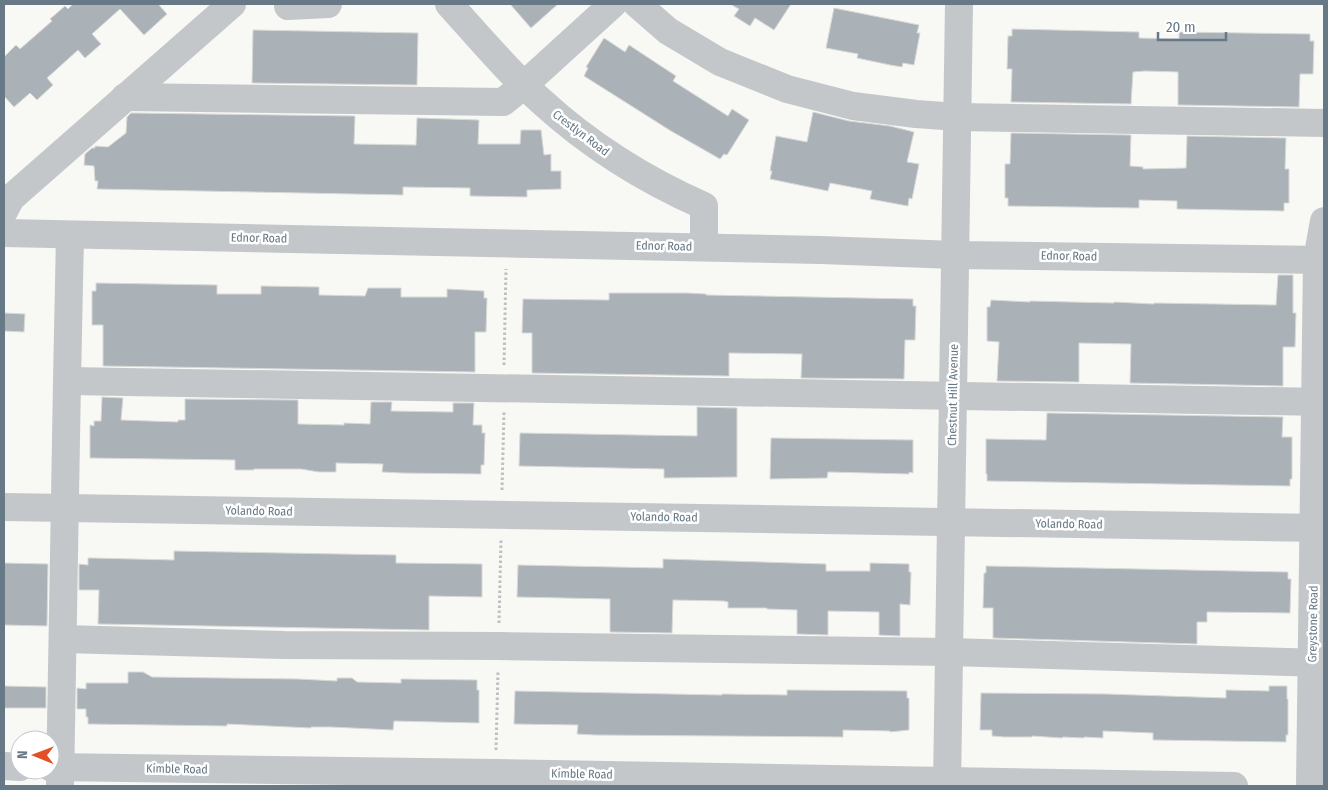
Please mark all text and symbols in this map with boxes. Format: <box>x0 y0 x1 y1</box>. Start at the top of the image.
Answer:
scale bar <box>1158 10 1226 42</box>
text: 20 m <box>1166 18 1196 36</box>
street label: Crestlyn Road <box>550 107 612 159</box>
street label: Ednor Road <box>231 231 287 245</box>
street label: Ednor Road <box>636 239 692 253</box>
street label: Ednor Road <box>1041 249 1097 263</box>
street label: Chestnut Hill Avenue <box>945 344 961 446</box>
street label: Yolando Road <box>225 503 293 519</box>
street label: Yolando Road <box>630 509 698 525</box>
street label: Yolando Road <box>1035 516 1103 532</box>
street label: Greystone Road <box>1305 585 1321 663</box>
north arrow <box>10 730 60 780</box>
text: N <box>14 750 31 759</box>
street label: Kimble Road <box>146 761 208 777</box>
street label: Kimble Road <box>551 766 613 782</box>

